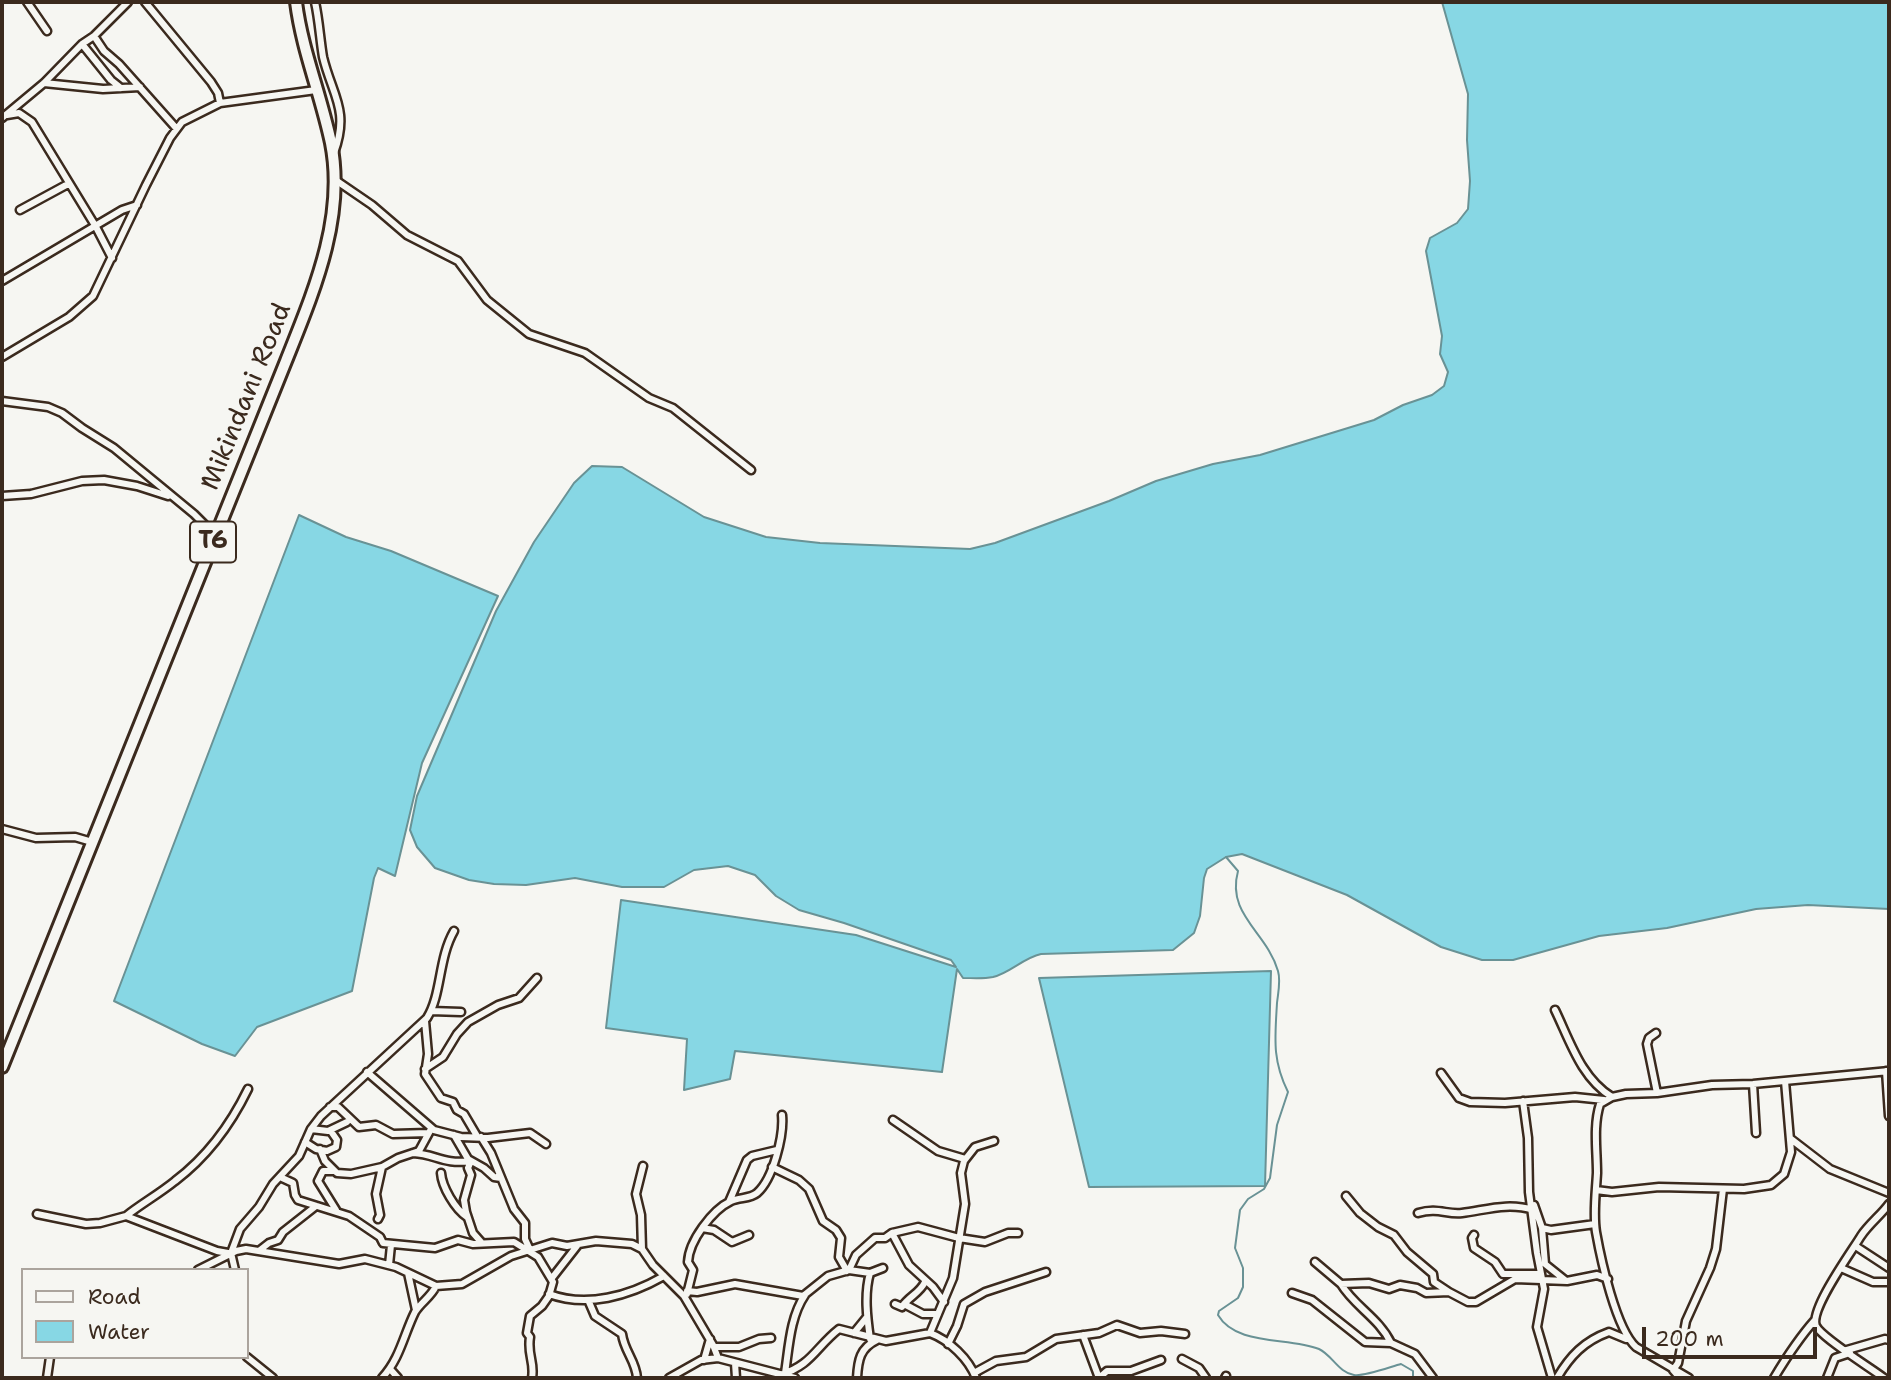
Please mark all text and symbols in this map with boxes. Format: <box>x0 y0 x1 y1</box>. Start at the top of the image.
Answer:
street label: Mikindani Road <box>195 299 299 495</box>
road number: T6 <box>190 522 236 562</box>
legend <box>21 1268 248 1359</box>
text: Road <box>88 1283 141 1311</box>
scale bar <box>1646 1314 1821 1358</box>
text: Water <box>88 1318 150 1346</box>
text: 200 m <box>1655 1325 1724 1353</box>

